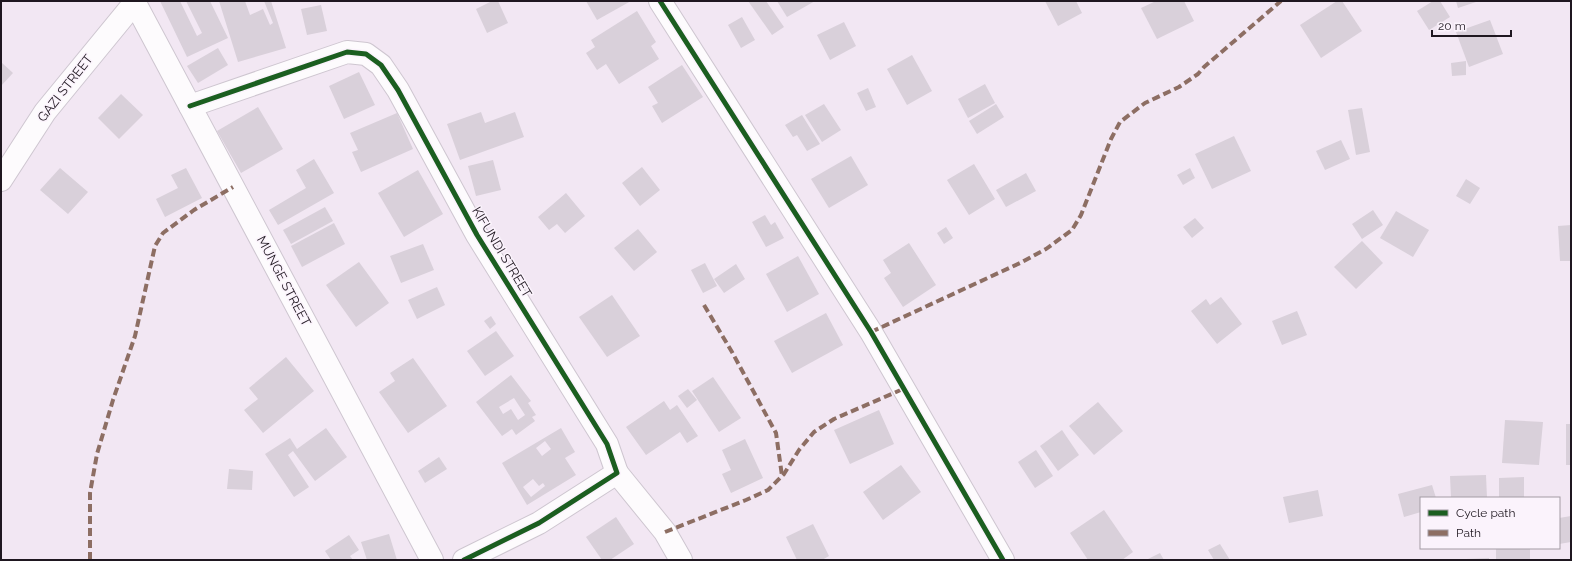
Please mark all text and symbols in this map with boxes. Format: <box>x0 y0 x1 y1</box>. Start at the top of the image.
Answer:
scale bar <box>1432 12 1511 38</box>
text: 20 m <box>1438 19 1466 33</box>
street label: GAZI STREET <box>34 51 96 124</box>
street label: KIFUNDI STREET <box>469 204 535 300</box>
street label: MUNGE STREET <box>254 233 314 329</box>
legend <box>1420 497 1560 549</box>
text: Cycle path <box>1456 506 1515 520</box>
text: Path <box>1456 526 1481 540</box>

